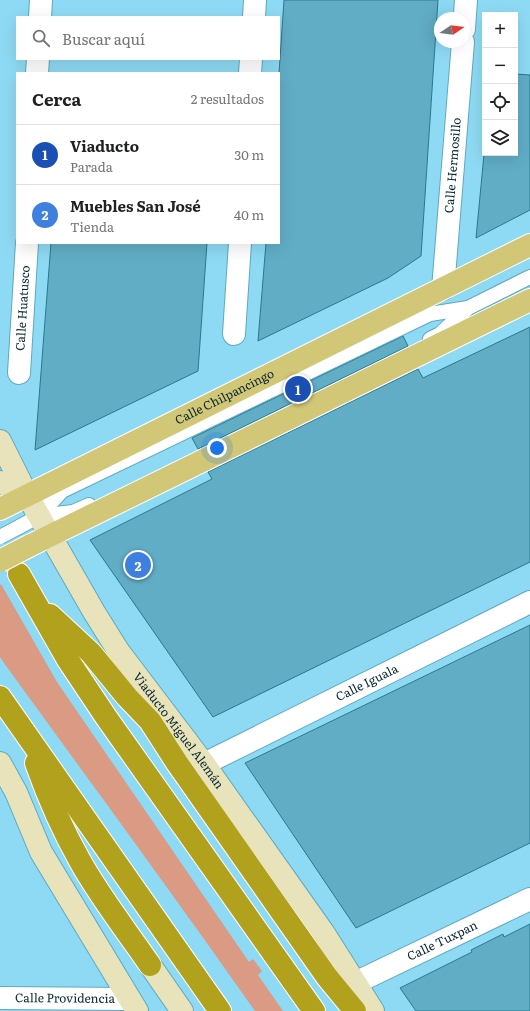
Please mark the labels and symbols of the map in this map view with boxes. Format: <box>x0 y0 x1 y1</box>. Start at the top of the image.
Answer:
north arrow <box>434 12 470 48</box>
street label: Calle Hermosillo <box>439 117 465 214</box>
street label: Calle Huatusco <box>10 265 34 351</box>
street label: Calle Chilpancingo <box>172 364 277 428</box>
pin: 1 <box>285 374 311 404</box>
your location <box>207 438 227 458</box>
pin: 2 <box>125 550 151 580</box>
street label: Calle Iguala <box>332 659 401 705</box>
street label: Viaducto Miguel Alemán <box>129 668 229 792</box>
street label: Calle Tuxpan <box>404 916 480 965</box>
street label: Calle Providencia <box>15 988 115 1007</box>

